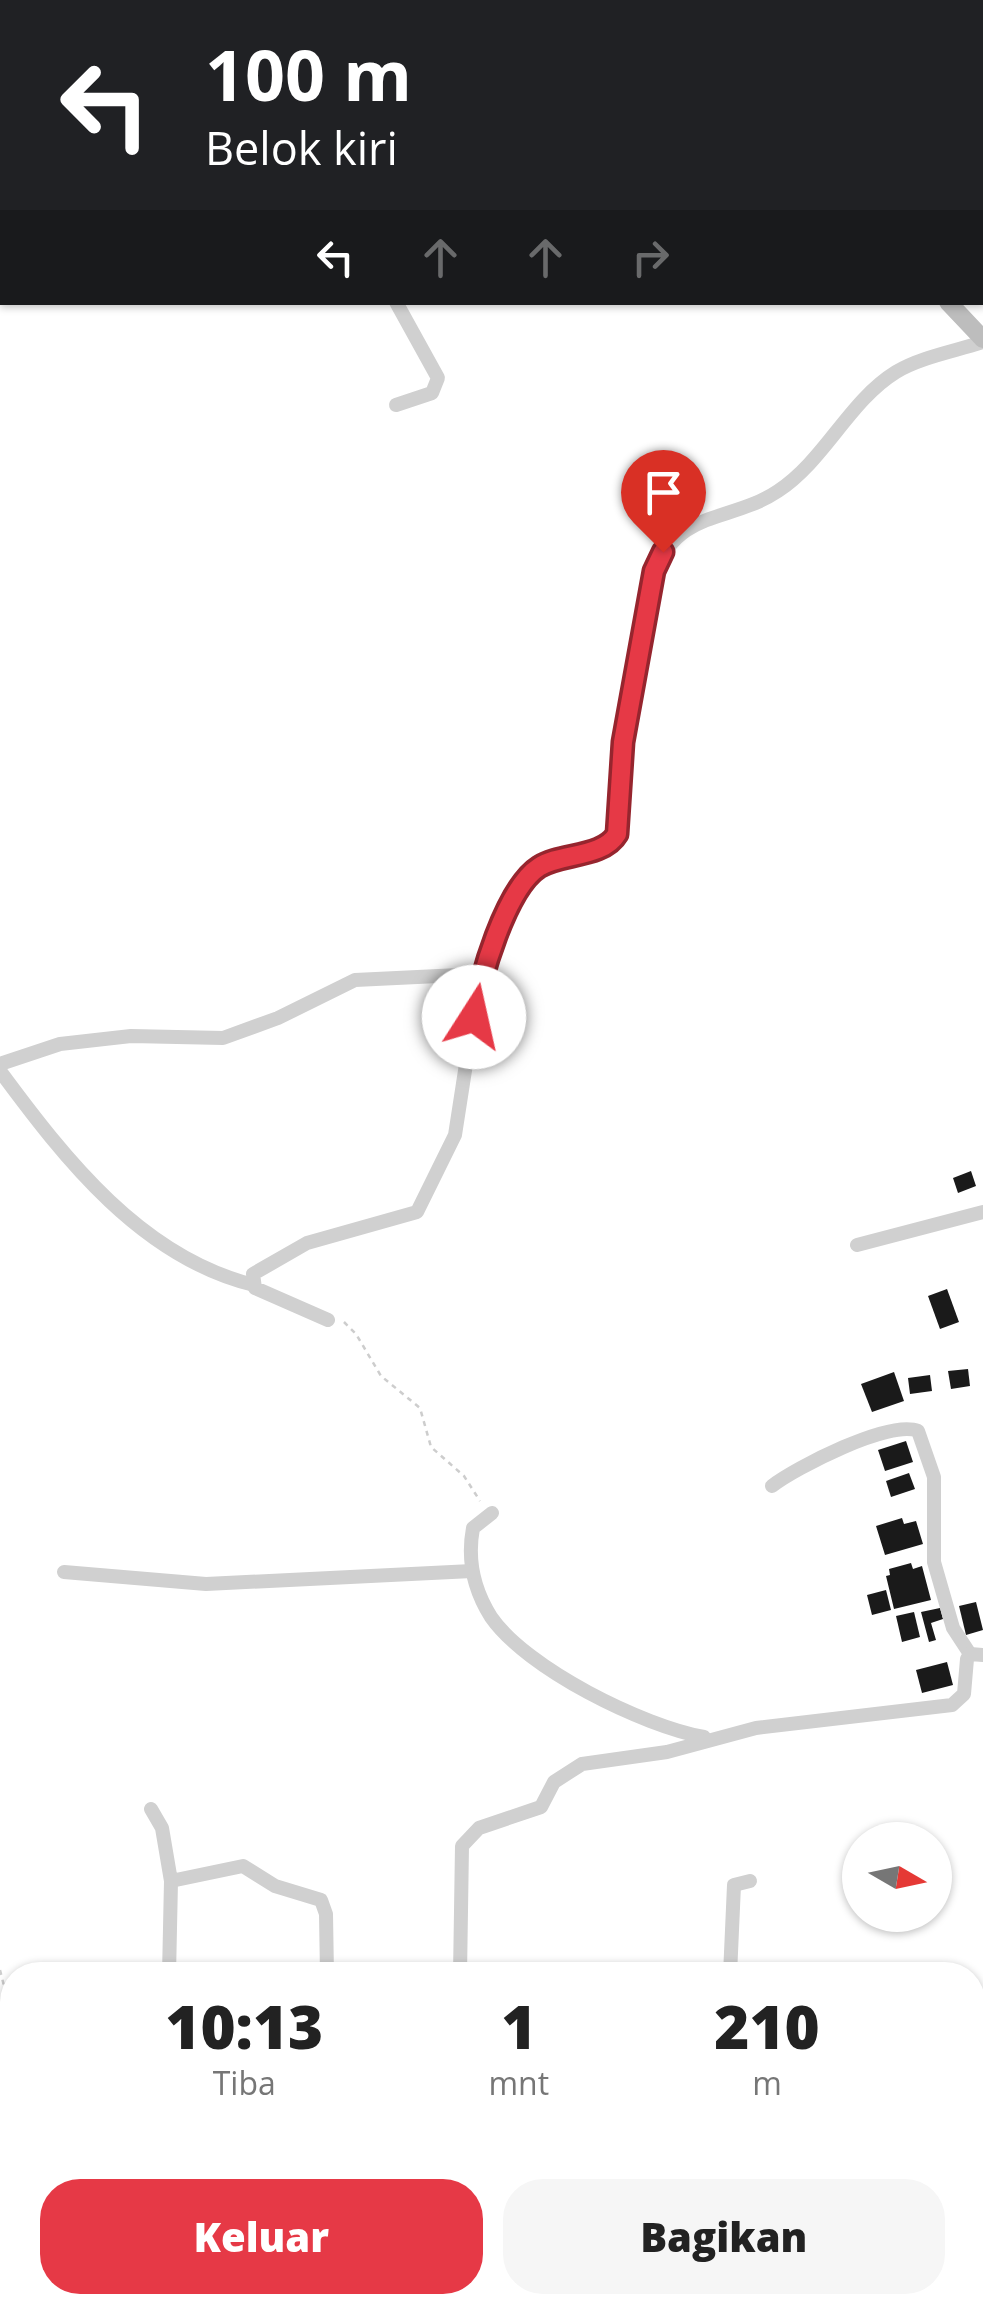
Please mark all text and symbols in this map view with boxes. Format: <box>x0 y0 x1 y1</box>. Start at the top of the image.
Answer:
text: 100 m <box>205 26 412 122</box>
icon: left <box>40 40 170 170</box>
text: Belok kiri <box>205 117 398 178</box>
icon: left <box>308 230 363 285</box>
icon: ahead <box>413 230 468 285</box>
icon: ahead <box>518 230 573 285</box>
icon: right <box>623 230 678 285</box>
pin <box>621 450 706 553</box>
icon: arrive <box>636 465 691 520</box>
position arrow <box>422 965 526 1069</box>
north arrow <box>842 1822 952 1932</box>
map controls <box>842 1822 952 1932</box>
text: 10:13 <box>165 1985 323 2067</box>
text: 1 <box>501 1985 536 2067</box>
text: 210 <box>714 1985 820 2067</box>
text: Tiba <box>213 2061 276 2104</box>
text: mnt <box>488 2061 549 2104</box>
text: m <box>752 2061 782 2104</box>
button: Keluar <box>40 2179 483 2294</box>
button: Bagikan <box>503 2179 945 2294</box>

